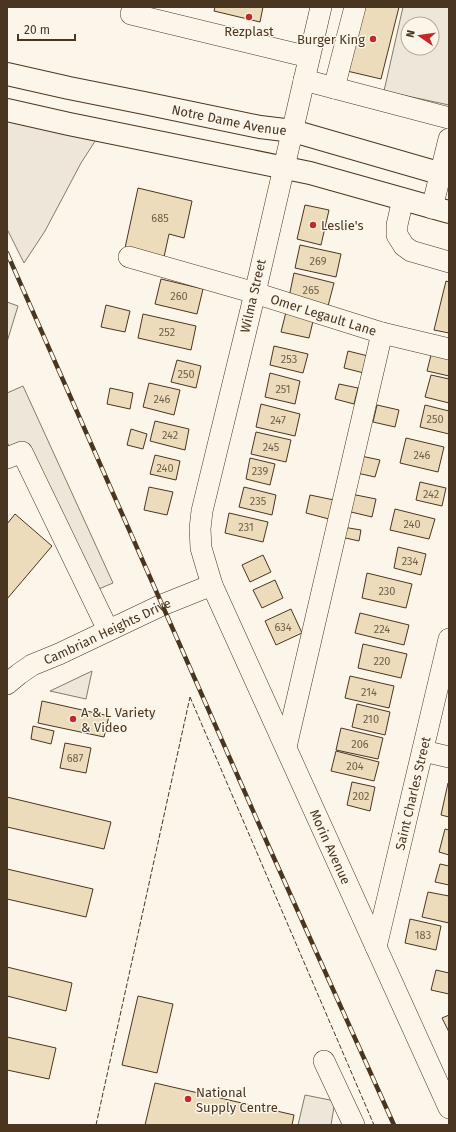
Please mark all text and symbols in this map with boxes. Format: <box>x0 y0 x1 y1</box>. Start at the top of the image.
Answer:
marker: Rezplast <box>244 12 254 22</box>
scale bar <box>18 16 75 42</box>
north arrow <box>400 16 440 56</box>
text: 20 m <box>24 23 50 37</box>
place label: Rezplast <box>224 24 274 39</box>
text: N <box>404 29 418 39</box>
place label: Burger King <box>297 32 365 47</box>
marker: Burger King <box>368 34 378 44</box>
street label: Notre Dame Avenue <box>171 101 288 138</box>
house number: 685 <box>151 212 169 225</box>
place label: Leslie's <box>321 218 364 233</box>
marker: Leslie's <box>308 220 318 230</box>
house number: 269 <box>310 255 327 268</box>
street label: Wilma Street <box>237 257 269 334</box>
house number: 265 <box>303 284 320 297</box>
house number: 260 <box>170 290 188 303</box>
street label: Omer Legault Lane <box>269 291 378 338</box>
house number: 252 <box>159 326 175 339</box>
house number: 253 <box>281 353 297 366</box>
house number: 250 <box>177 368 195 381</box>
house number: 251 <box>275 383 291 396</box>
house number: 246 <box>154 393 171 406</box>
house number: 250 <box>426 413 444 426</box>
house number: 247 <box>270 414 286 427</box>
house number: 242 <box>162 429 178 442</box>
house number: 245 <box>263 441 280 454</box>
house number: 246 <box>414 449 431 462</box>
house number: 240 <box>156 462 174 475</box>
house number: 239 <box>252 465 268 478</box>
house number: 242 <box>423 488 439 501</box>
house number: 235 <box>250 495 267 508</box>
house number: 240 <box>403 518 421 531</box>
house number: 231 <box>238 521 254 534</box>
house number: 234 <box>402 555 418 568</box>
house number: 230 <box>378 585 396 598</box>
street label: Cambrian Heights Drive <box>41 595 173 667</box>
house number: 634 <box>274 621 292 634</box>
house number: 224 <box>374 623 390 636</box>
house number: 220 <box>373 655 391 668</box>
house number: 214 <box>361 686 377 699</box>
place label: A & L Variety & Video <box>81 705 156 735</box>
house number: 210 <box>363 713 379 726</box>
marker: A & L Variety & Video <box>68 714 78 724</box>
street label: Saint Charles Street <box>392 735 433 852</box>
house number: 206 <box>351 738 369 751</box>
house number: 687 <box>67 752 83 765</box>
house number: 204 <box>346 760 364 773</box>
house number: 202 <box>353 790 369 803</box>
street label: Morin Avenue <box>307 807 354 887</box>
house number: 183 <box>415 929 431 942</box>
place label: National Supply Centre <box>196 1085 278 1115</box>
marker: National Supply Centre <box>183 1094 193 1104</box>

